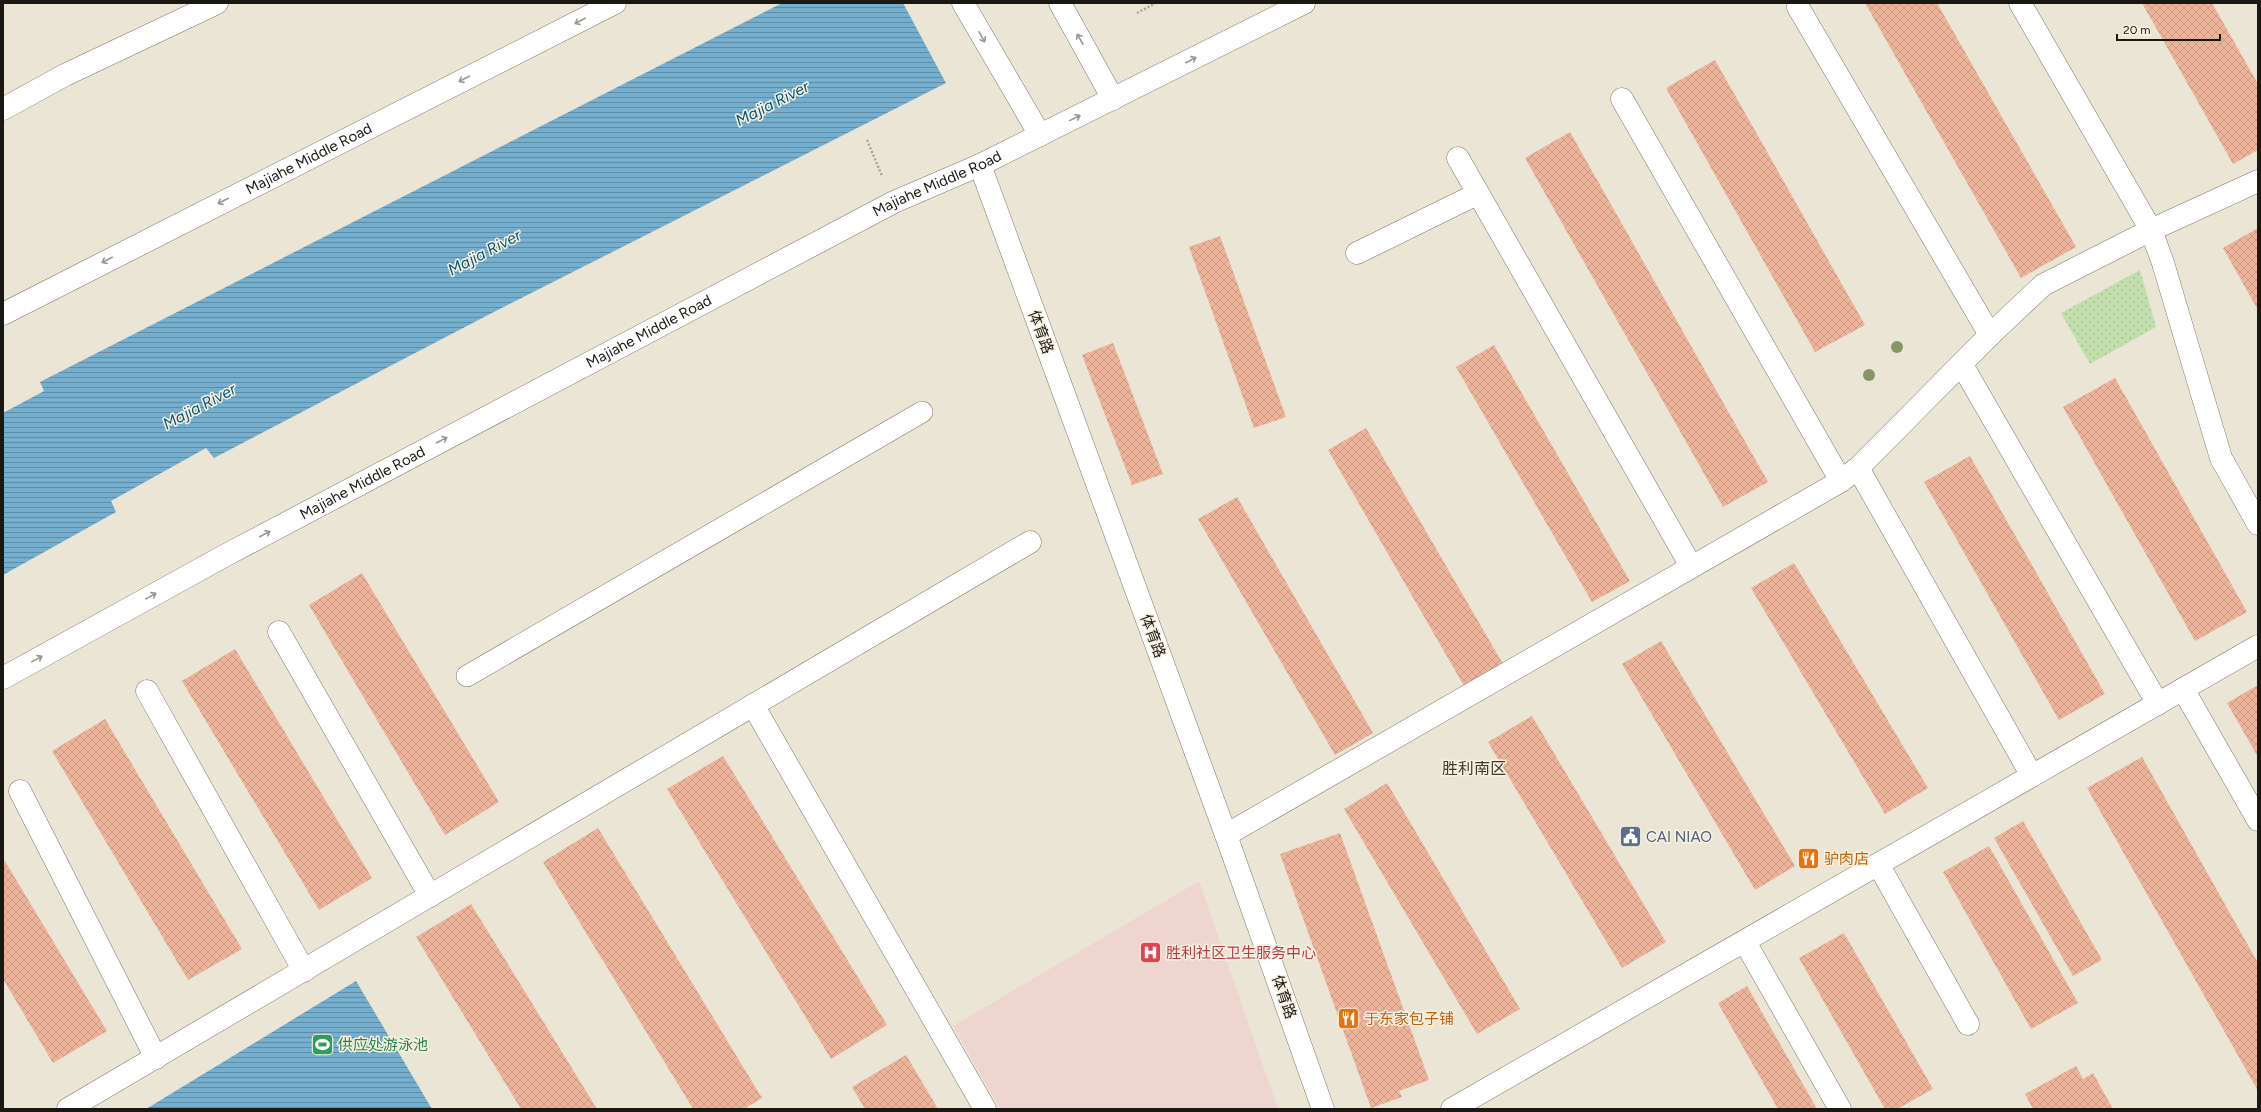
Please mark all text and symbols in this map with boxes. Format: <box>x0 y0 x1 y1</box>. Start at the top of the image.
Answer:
scale bar <box>2117 16 2220 42</box>
one-way arrow <box>574 17 586 25</box>
text: 20 m <box>2123 23 2151 37</box>
one-way arrow <box>979 31 987 43</box>
one-way arrow <box>1076 33 1084 45</box>
one-way arrow <box>1185 56 1197 63</box>
one-way arrow <box>458 76 470 83</box>
water label: Majia River <box>732 77 813 130</box>
one-way arrow <box>1069 114 1081 121</box>
street label: Majiahe Middle Road <box>243 119 375 198</box>
street label: Majiahe Middle Road <box>870 147 1004 221</box>
one-way arrow <box>217 197 229 205</box>
water label: Majia River <box>444 225 525 280</box>
one-way arrow <box>101 257 113 264</box>
street label: Majiahe Middle Road <box>583 291 715 372</box>
street label: 体育路 <box>1025 308 1057 356</box>
water label: Majia River <box>159 379 240 434</box>
one-way arrow <box>435 436 447 443</box>
street label: Majiahe Middle Road <box>297 442 428 523</box>
one-way arrow <box>259 530 271 537</box>
one-way arrow <box>145 592 157 600</box>
street label: 体育路 <box>1137 612 1169 660</box>
one-way arrow <box>31 655 43 663</box>
district label: 胜利南区 <box>1442 759 1506 778</box>
public building icon: CAI NIAO <box>1617 824 1643 850</box>
place label: CAI NIAO <box>1646 828 1712 846</box>
restaurant icon: 驴肉店 <box>1796 846 1822 872</box>
place label: 驴肉店 <box>1824 850 1869 868</box>
hospital icon: 胜利社区卫生服务中心 <box>1137 940 1163 966</box>
place label: 胜利社区卫生服务中心 <box>1166 944 1316 962</box>
street label: 体育路 <box>1268 973 1300 1021</box>
restaurant icon: 于东家包子铺 <box>1336 1006 1362 1032</box>
place label: 于东家包子铺 <box>1364 1010 1454 1028</box>
sports icon: 供应处游泳池 <box>309 1032 335 1058</box>
place label: 供应处游泳池 <box>338 1036 428 1054</box>

